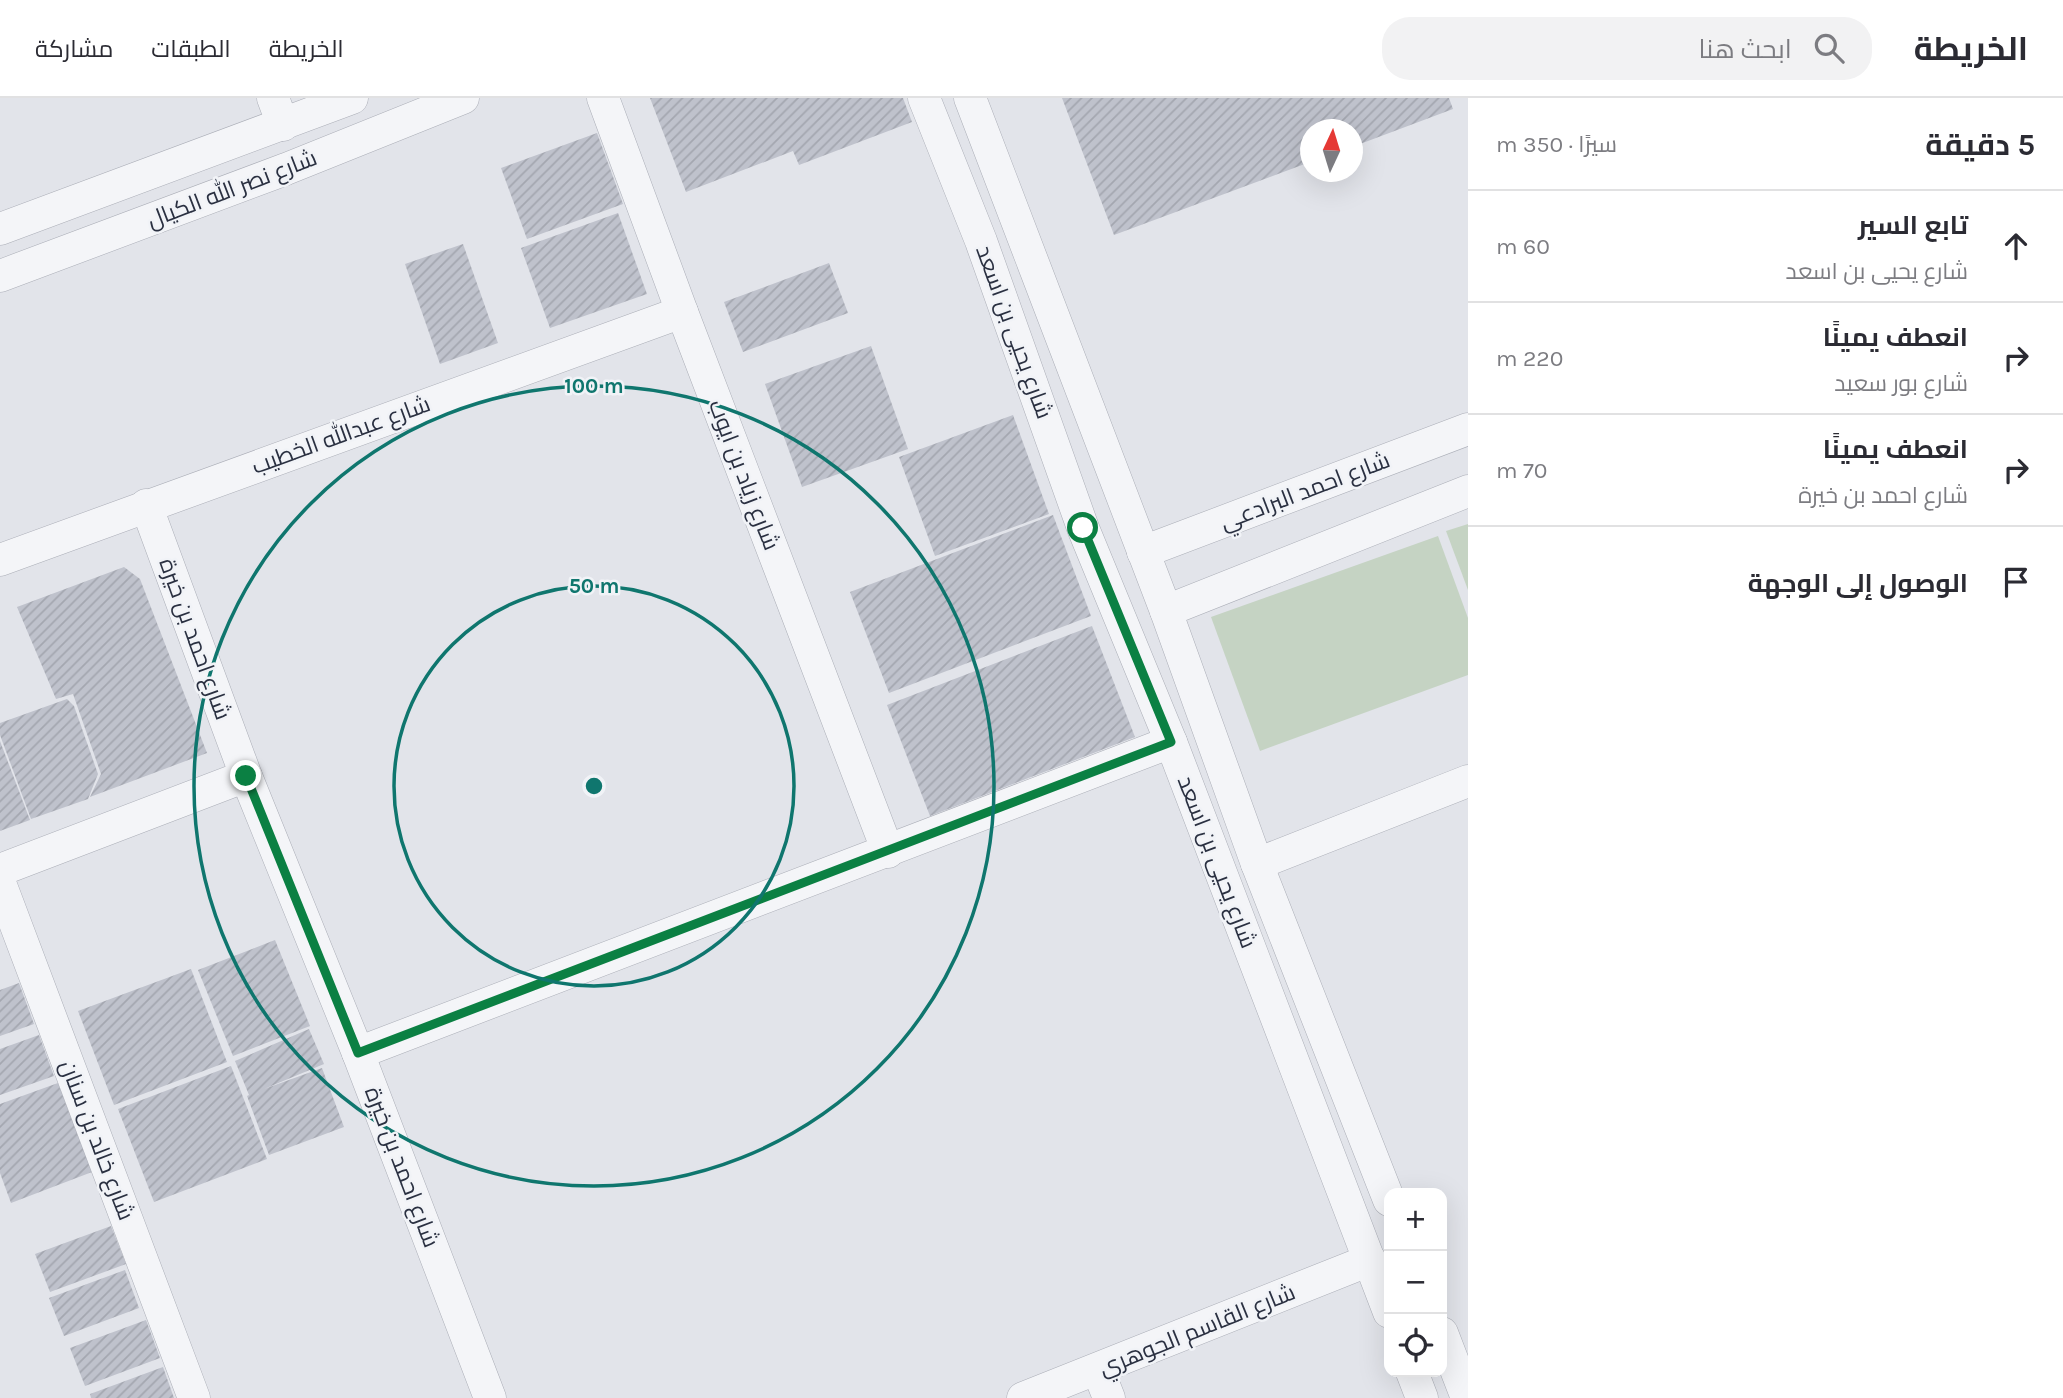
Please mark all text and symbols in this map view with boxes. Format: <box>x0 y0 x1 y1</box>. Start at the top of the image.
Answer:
search box <box>1382 17 1872 80</box>
icon: search <box>1810 29 1848 67</box>
text: الخريطة <box>1914 30 2028 68</box>
text: ابحث هنا <box>1699 34 1792 65</box>
text: مشاركة <box>35 35 113 63</box>
text: الطبقات <box>151 35 231 63</box>
text: الخريطة <box>269 35 344 63</box>
north arrow <box>1300 119 1363 182</box>
text: 5 دقيقة <box>1925 127 2035 163</box>
text: سيرًا · 350 m <box>1496 131 1617 158</box>
street label: شارع نصر الله الكيال <box>143 142 321 236</box>
text: تابع السير <box>1858 210 1968 241</box>
icon: ahead <box>1997 227 2035 265</box>
text: 60 m <box>1496 233 1550 260</box>
street label: شارع يحيى بن اسعد <box>968 242 1058 423</box>
text: شارع يحيى بن اسعد <box>1786 258 1968 285</box>
text: انعطف يمينًا <box>1823 322 1968 353</box>
icon: right <box>1997 339 2035 377</box>
text: 220 m <box>1496 345 1563 372</box>
text: شارع بور سعيد <box>1834 370 1968 397</box>
text: 100 m <box>564 374 624 398</box>
street label: شارع عبدالله الخطيب <box>247 388 435 482</box>
street label: شارع زياد بن ايوب <box>701 396 785 555</box>
text: انعطف يمينًا <box>1823 434 1968 465</box>
street label: شارع احمد البرادعي <box>1216 446 1395 540</box>
icon: right <box>1997 451 2035 489</box>
text: 70 m <box>1496 457 1547 484</box>
text: شارع احمد بن خيرة <box>1798 482 1968 509</box>
route start <box>1067 512 1098 543</box>
street label: شارع احمد بن خيرة <box>151 555 237 724</box>
icon: arrive <box>1997 563 2035 601</box>
text: الوصول إلى الوجهة <box>1748 568 1968 599</box>
text: 50 m <box>569 574 619 598</box>
route end <box>230 760 261 791</box>
street label: شارع يحيى بن اسعد <box>1170 772 1262 953</box>
centre of rings <box>582 774 606 798</box>
street label: شارع خالد بن سنان <box>52 1056 140 1225</box>
street label: شارع احمد بن خيرة <box>357 1083 445 1252</box>
map controls <box>1384 1188 1447 1377</box>
button: + <box>1384 1188 1447 1251</box>
button: − <box>1384 1251 1447 1314</box>
street label: شارع القاسم الجوهري <box>1095 1278 1301 1385</box>
button: locate <box>1384 1314 1447 1377</box>

